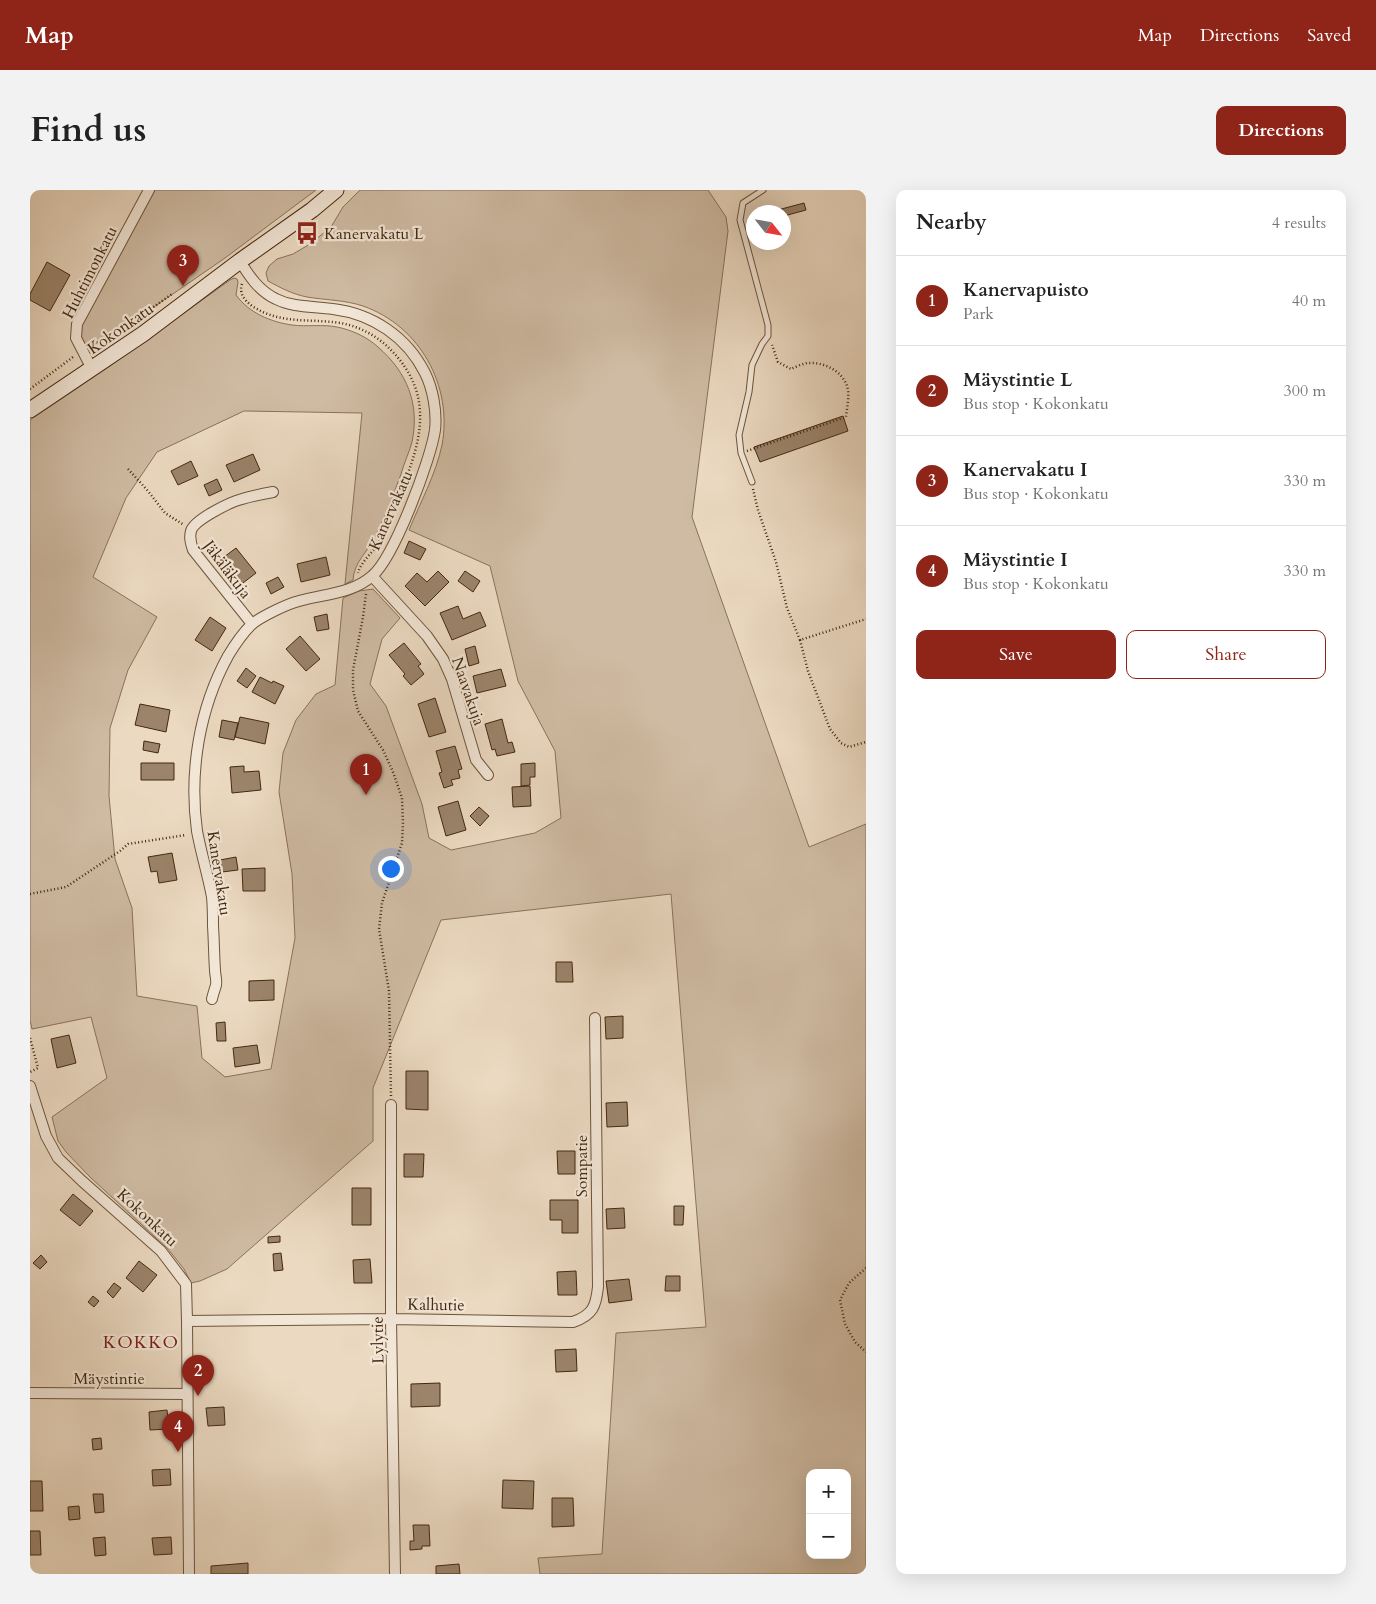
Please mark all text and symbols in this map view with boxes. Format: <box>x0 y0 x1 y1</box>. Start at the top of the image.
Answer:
text: Map <box>25 19 74 52</box>
text: Map <box>1138 23 1172 48</box>
text: Directions <box>1200 23 1279 48</box>
text: Saved <box>1307 23 1351 48</box>
text: Find us <box>30 106 146 154</box>
button: Directions <box>1216 106 1346 155</box>
north arrow <box>746 205 791 250</box>
text: Nearby <box>916 208 987 237</box>
text: 4 results <box>1272 212 1326 234</box>
bus stop icon: Kanervakatu L <box>294 220 320 246</box>
street label: Huhtimonkatu <box>57 222 123 322</box>
place label: Kanervakatu L <box>324 223 424 245</box>
pin: 3 <box>167 245 199 286</box>
text: Kanervapuisto <box>963 277 1089 303</box>
text: 1 <box>928 290 936 312</box>
text: 40 m <box>1292 290 1326 312</box>
street label: Kokonkatu <box>83 298 158 360</box>
text: Park <box>963 303 994 325</box>
text: Mäystintie L <box>963 367 1072 393</box>
text: 2 <box>928 380 936 402</box>
text: 300 m <box>1284 380 1326 402</box>
text: Bus stop · Kokonkatu <box>963 393 1109 415</box>
text: Kanervakatu I <box>963 457 1087 483</box>
street label: Kanervakatu <box>364 467 418 554</box>
text: 3 <box>928 470 936 492</box>
text: 330 m <box>1284 470 1326 492</box>
text: Bus stop · Kokonkatu <box>963 483 1109 505</box>
street label: Jäkäläkuja <box>197 534 256 603</box>
text: Mäystintie I <box>963 547 1068 573</box>
text: 4 <box>928 560 936 582</box>
text: 330 m <box>1284 560 1326 582</box>
text: Bus stop · Kokonkatu <box>963 573 1109 595</box>
button: Save <box>916 630 1116 679</box>
button: Share <box>1126 630 1326 679</box>
street label: Naavakuja <box>446 654 490 729</box>
pin: 1 <box>350 754 382 795</box>
street label: Kanervakatu <box>201 829 237 917</box>
your location <box>378 856 404 882</box>
street label: Sompatie <box>571 1135 593 1197</box>
street label: Kokonkatu <box>112 1184 183 1252</box>
street label: Kalhutie <box>407 1294 465 1316</box>
street label: Lylytie <box>367 1316 389 1364</box>
district label: KOKKO <box>103 1330 179 1355</box>
pin: 2 <box>182 1355 214 1396</box>
street label: Mäystintie <box>73 1368 145 1390</box>
pin: 4 <box>162 1411 194 1452</box>
map controls <box>806 1469 851 1559</box>
button: + <box>806 1469 851 1514</box>
button: − <box>806 1514 851 1559</box>

